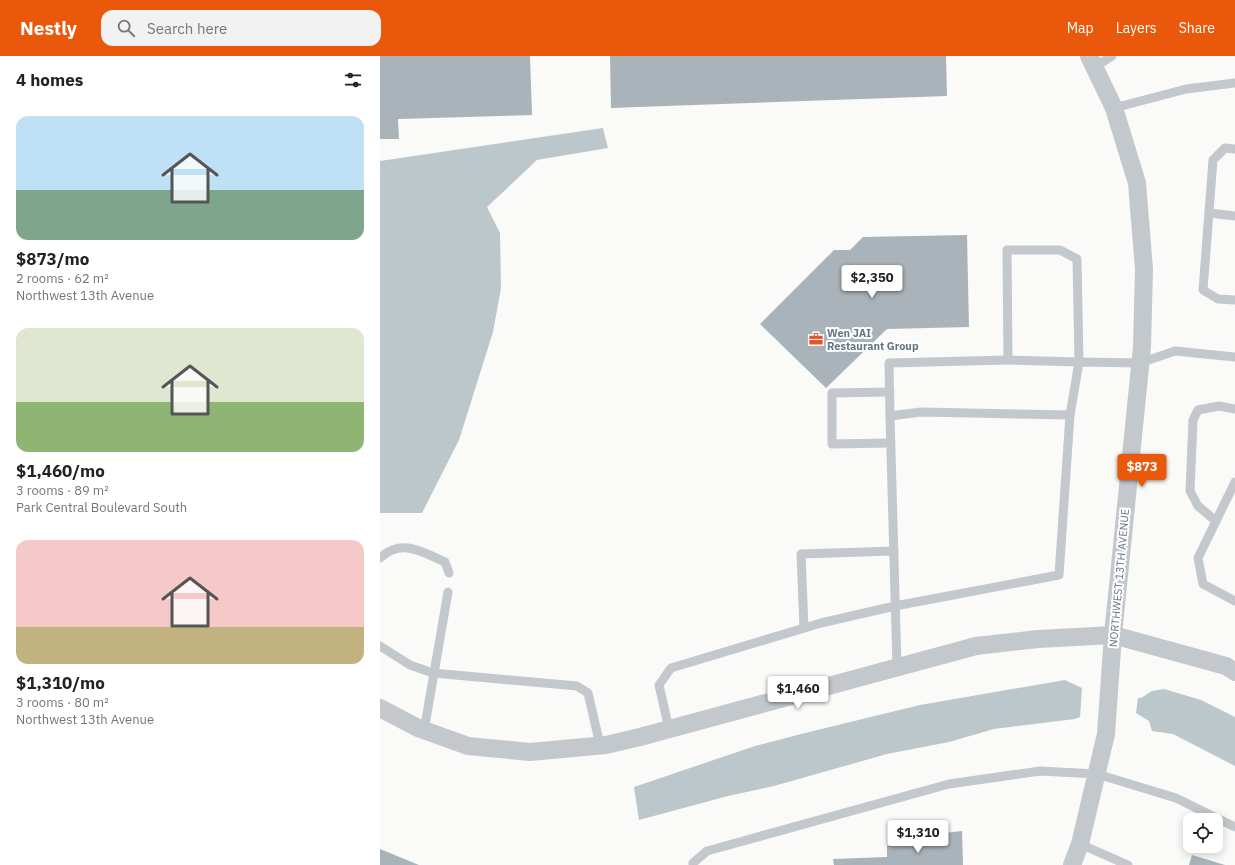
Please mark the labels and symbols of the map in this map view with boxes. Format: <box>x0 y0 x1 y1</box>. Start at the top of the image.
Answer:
pin: $2,350 <box>839 265 905 299</box>
place label: Wen JAI Restaurant Group <box>827 326 919 353</box>
office icon: Wen JAI Restaurant Group <box>808 331 824 347</box>
pin: $873 <box>1118 454 1166 488</box>
street label: NORTHWEST 13TH AVENUE <box>1106 508 1132 648</box>
pin: $1,460 <box>765 676 831 710</box>
pin: $1,310 <box>885 820 951 854</box>

